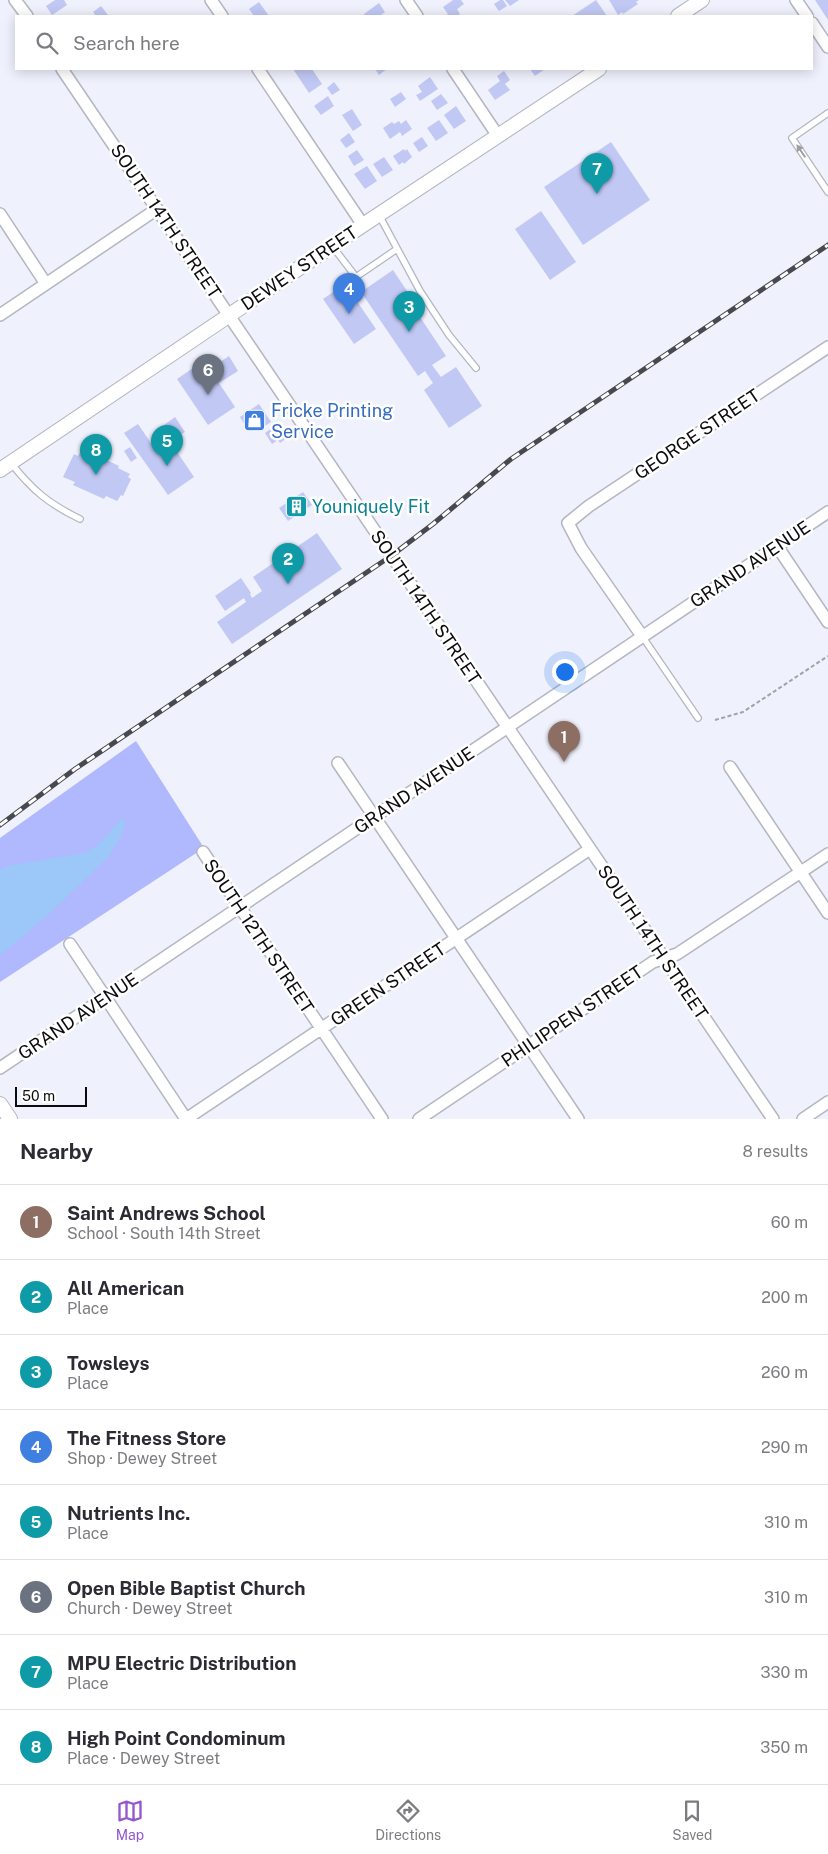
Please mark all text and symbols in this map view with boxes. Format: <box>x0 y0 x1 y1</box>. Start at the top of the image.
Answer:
search box <box>15 15 813 70</box>
icon: search <box>33 29 61 57</box>
text: Search here <box>73 32 180 54</box>
street label: SOUTH 14TH STREET <box>107 140 226 302</box>
one-way arrow <box>796 145 806 158</box>
pin: 7 <box>581 153 613 194</box>
street label: DEWEY STREET <box>237 221 361 315</box>
pin: 4 <box>333 273 365 314</box>
pin: 3 <box>393 291 425 332</box>
pin: 6 <box>192 354 224 395</box>
street label: GEORGE STREET <box>630 384 764 484</box>
place label: Fricke Printing Service <box>271 400 393 442</box>
shop icon: Fricke Printing Service <box>243 408 267 432</box>
pin: 5 <box>151 425 183 466</box>
pin: 8 <box>80 434 112 475</box>
building icon: Youniquely Fit <box>284 494 308 518</box>
place label: Youniquely Fit <box>312 496 430 517</box>
street label: GRAND AVENUE <box>686 516 814 612</box>
street label: SOUTH 14TH STREET <box>367 526 486 688</box>
pin: 2 <box>272 543 304 584</box>
your location <box>552 659 578 685</box>
pin: 1 <box>548 721 580 762</box>
street label: GRAND AVENUE <box>350 742 478 838</box>
street label: SOUTH 12TH STREET <box>200 855 319 1017</box>
street label: SOUTH 14TH STREET <box>594 861 713 1023</box>
street label: GREEN STREET <box>327 938 450 1030</box>
street label: PHILIPPEN STREET <box>497 961 647 1071</box>
street label: GRAND AVENUE <box>14 968 142 1064</box>
scale bar <box>15 1084 88 1107</box>
text: 50 m <box>22 1088 55 1104</box>
text: Nearby <box>20 1139 93 1164</box>
text: 8 results <box>743 1142 808 1161</box>
text: Saint Andrews School <box>67 1202 266 1224</box>
text: 1 <box>33 1213 39 1232</box>
text: 60 m <box>771 1213 808 1232</box>
text: School · South 14th Street <box>67 1224 261 1243</box>
text: All American <box>67 1277 184 1299</box>
text: 2 <box>31 1288 41 1307</box>
text: 200 m <box>761 1288 808 1307</box>
text: Place <box>67 1299 109 1318</box>
text: Towsleys <box>67 1352 149 1374</box>
text: 3 <box>31 1363 41 1382</box>
text: 260 m <box>761 1363 808 1382</box>
text: Place <box>67 1374 109 1393</box>
text: The Fitness Store <box>67 1427 226 1449</box>
text: 4 <box>31 1438 41 1457</box>
text: 290 m <box>761 1438 808 1457</box>
text: Shop · Dewey Street <box>67 1449 217 1468</box>
text: Nutrients Inc. <box>67 1502 191 1524</box>
text: 5 <box>31 1513 41 1532</box>
text: 310 m <box>764 1513 808 1532</box>
text: Place <box>67 1524 109 1543</box>
text: Open Bible Baptist Church <box>67 1577 306 1599</box>
text: 6 <box>31 1588 41 1607</box>
text: 310 m <box>764 1588 808 1607</box>
text: Church · Dewey Street <box>67 1599 232 1618</box>
text: MPU Electric Distribution <box>67 1652 297 1674</box>
text: 7 <box>31 1663 41 1682</box>
text: 330 m <box>761 1663 808 1682</box>
text: Place <box>67 1674 109 1693</box>
text: High Point Condominum <box>67 1727 286 1749</box>
text: 8 <box>31 1738 41 1757</box>
text: 350 m <box>760 1738 808 1757</box>
text: Place · Dewey Street <box>67 1749 220 1768</box>
tab: Map <box>116 1797 144 1843</box>
tab: Directions <box>375 1797 441 1843</box>
tab: Saved <box>672 1797 712 1843</box>

